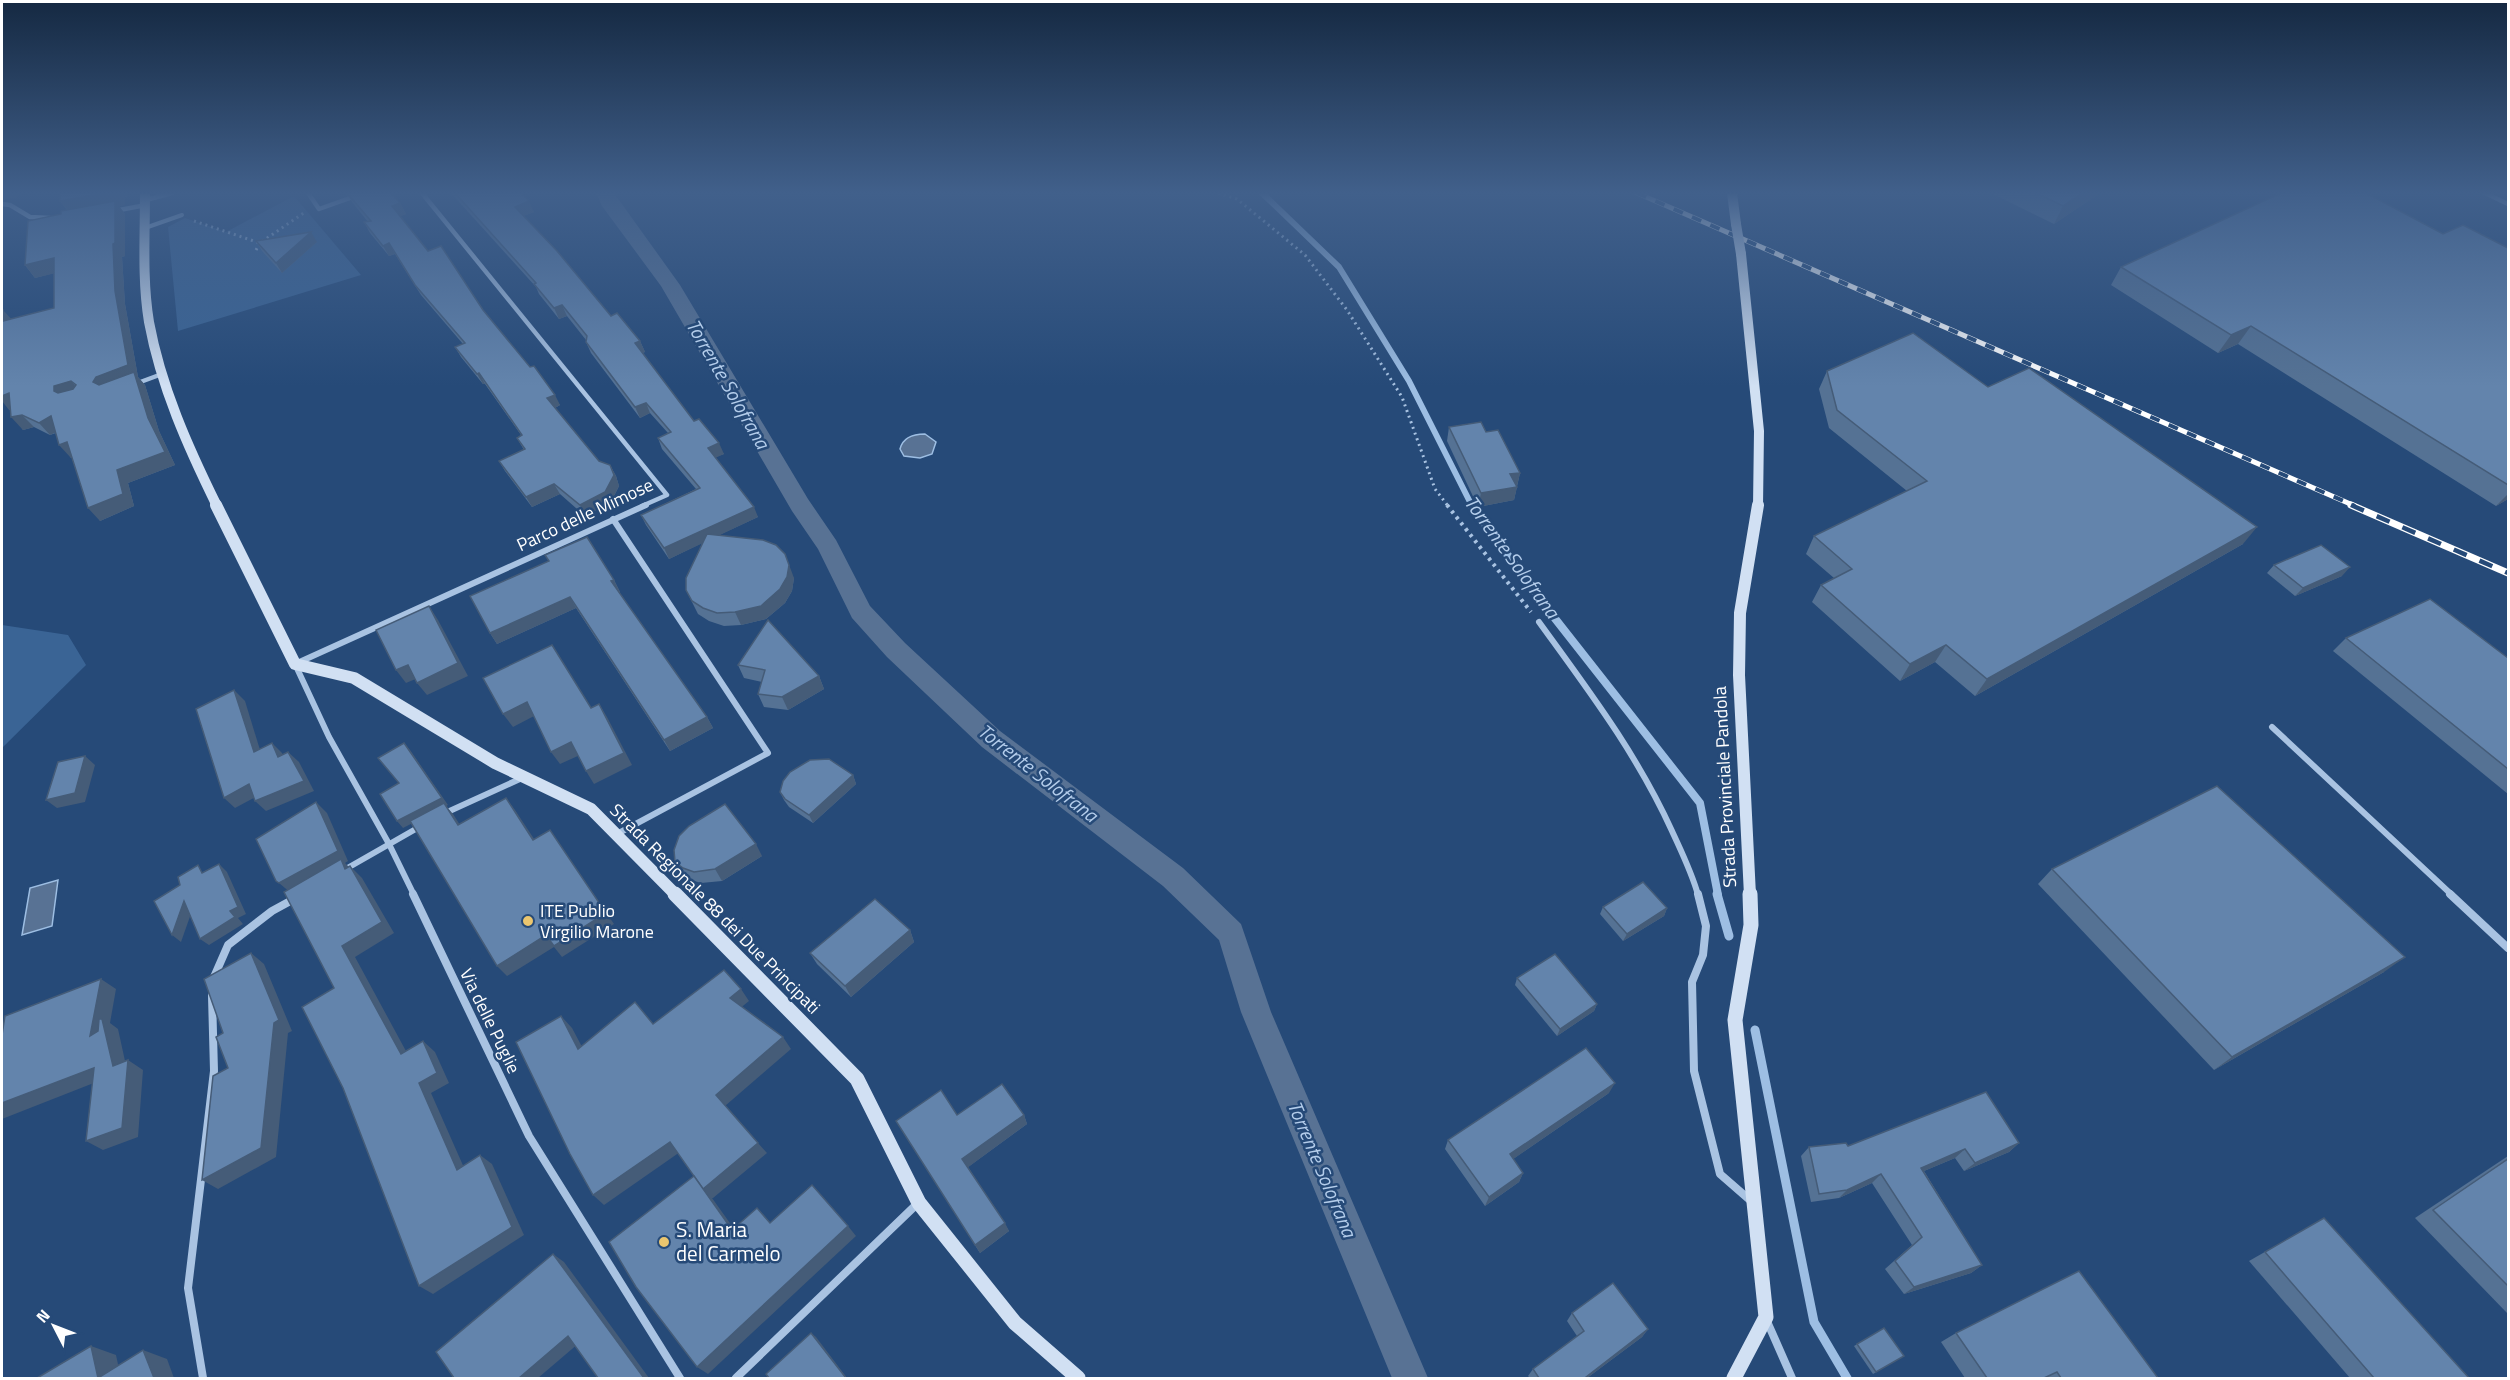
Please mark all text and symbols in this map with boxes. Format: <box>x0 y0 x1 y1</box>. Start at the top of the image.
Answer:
water label: Torrente Solofrana <box>679 313 779 455</box>
street label: Parco delle Mimose <box>512 471 658 558</box>
water label: Torrente Solofrana <box>1457 489 1568 625</box>
street label: Strada Provinciale Pandola <box>1706 686 1743 888</box>
water label: Torrente Solofrana <box>971 716 1106 830</box>
street label: Strada Regionale 88 dei Due Principati <box>604 797 827 1020</box>
place label: ITE Publio Virgilio Marone <box>540 897 654 945</box>
marker: ITE Publio Virgilio Marone <box>521 914 535 928</box>
street label: Via delle Puglie <box>453 964 528 1078</box>
water label: Torrente Solofrana <box>1280 1096 1366 1243</box>
place label: S. Maria del Carmelo <box>676 1213 781 1269</box>
marker: S. Maria del Carmelo <box>657 1235 671 1249</box>
north arrow <box>24 1296 84 1356</box>
text: N <box>30 1304 55 1328</box>

